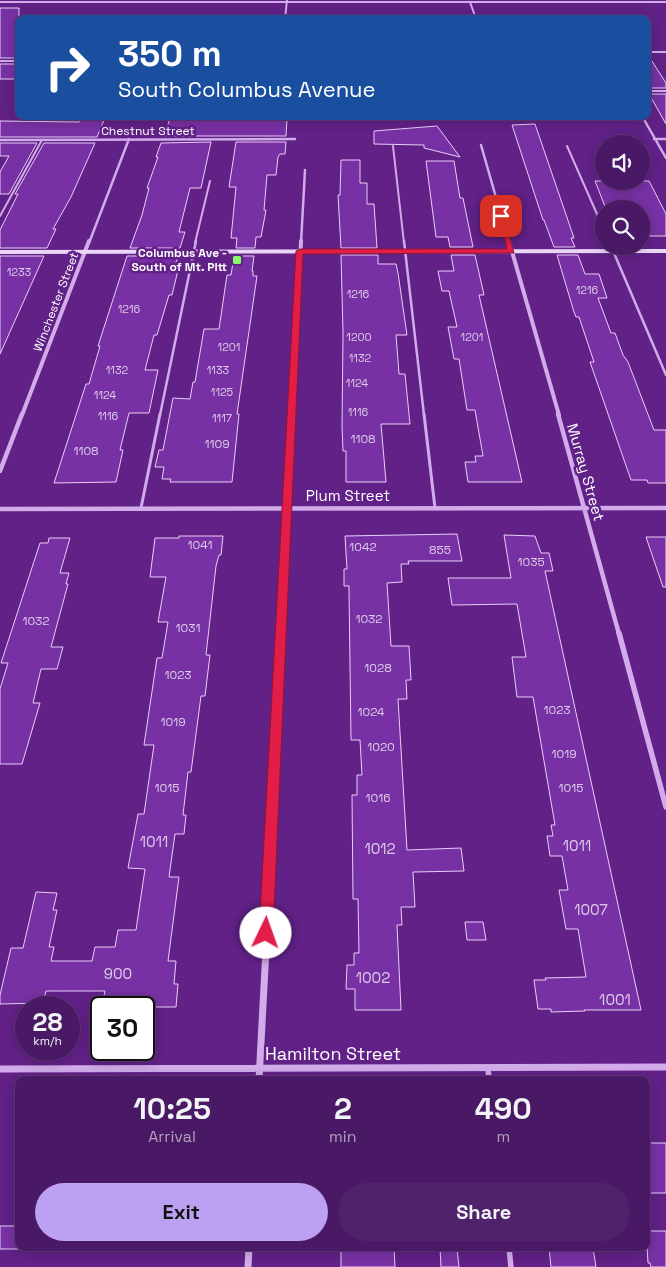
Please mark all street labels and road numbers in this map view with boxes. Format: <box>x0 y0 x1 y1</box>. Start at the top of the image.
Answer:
street label: Chestnut Street <box>101 123 195 139</box>
street label: Winchester Street <box>30 250 82 354</box>
street label: Murray Street <box>563 421 609 523</box>
street label: Plum Street <box>306 486 390 505</box>
street label: Hamilton Street <box>265 1042 401 1065</box>

